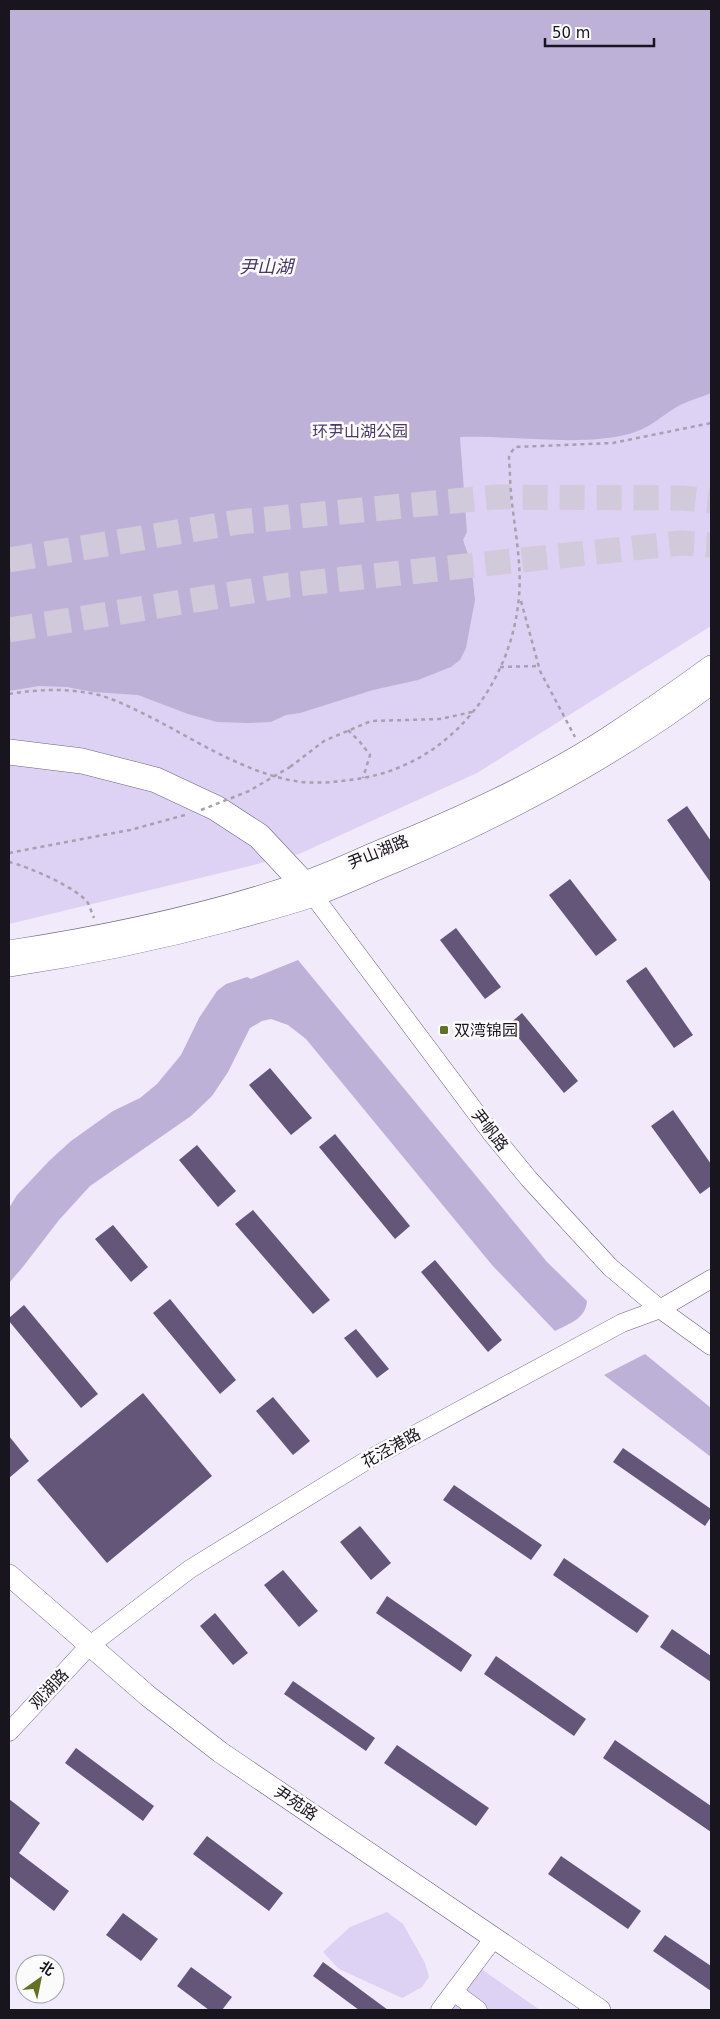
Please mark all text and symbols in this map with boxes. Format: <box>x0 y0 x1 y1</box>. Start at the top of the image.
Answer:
scale bar <box>545 15 654 47</box>
text: 50 m <box>552 24 590 42</box>
water label: 尹山湖 <box>239 256 296 277</box>
park label: 环尹山湖公园 <box>312 422 408 441</box>
street label: 尹山湖路 <box>345 831 411 873</box>
place label: 双湾锦园 <box>454 1021 518 1040</box>
marker: 双湾锦园 <box>438 1024 450 1036</box>
street label: 尹帆路 <box>468 1105 512 1155</box>
street label: 花泾港路 <box>358 1424 424 1472</box>
street label: 观湖路 <box>26 1665 72 1713</box>
street label: 尹苑路 <box>271 1782 321 1824</box>
north arrow <box>15 1954 65 2004</box>
text: 北 <box>37 1958 57 1979</box>

